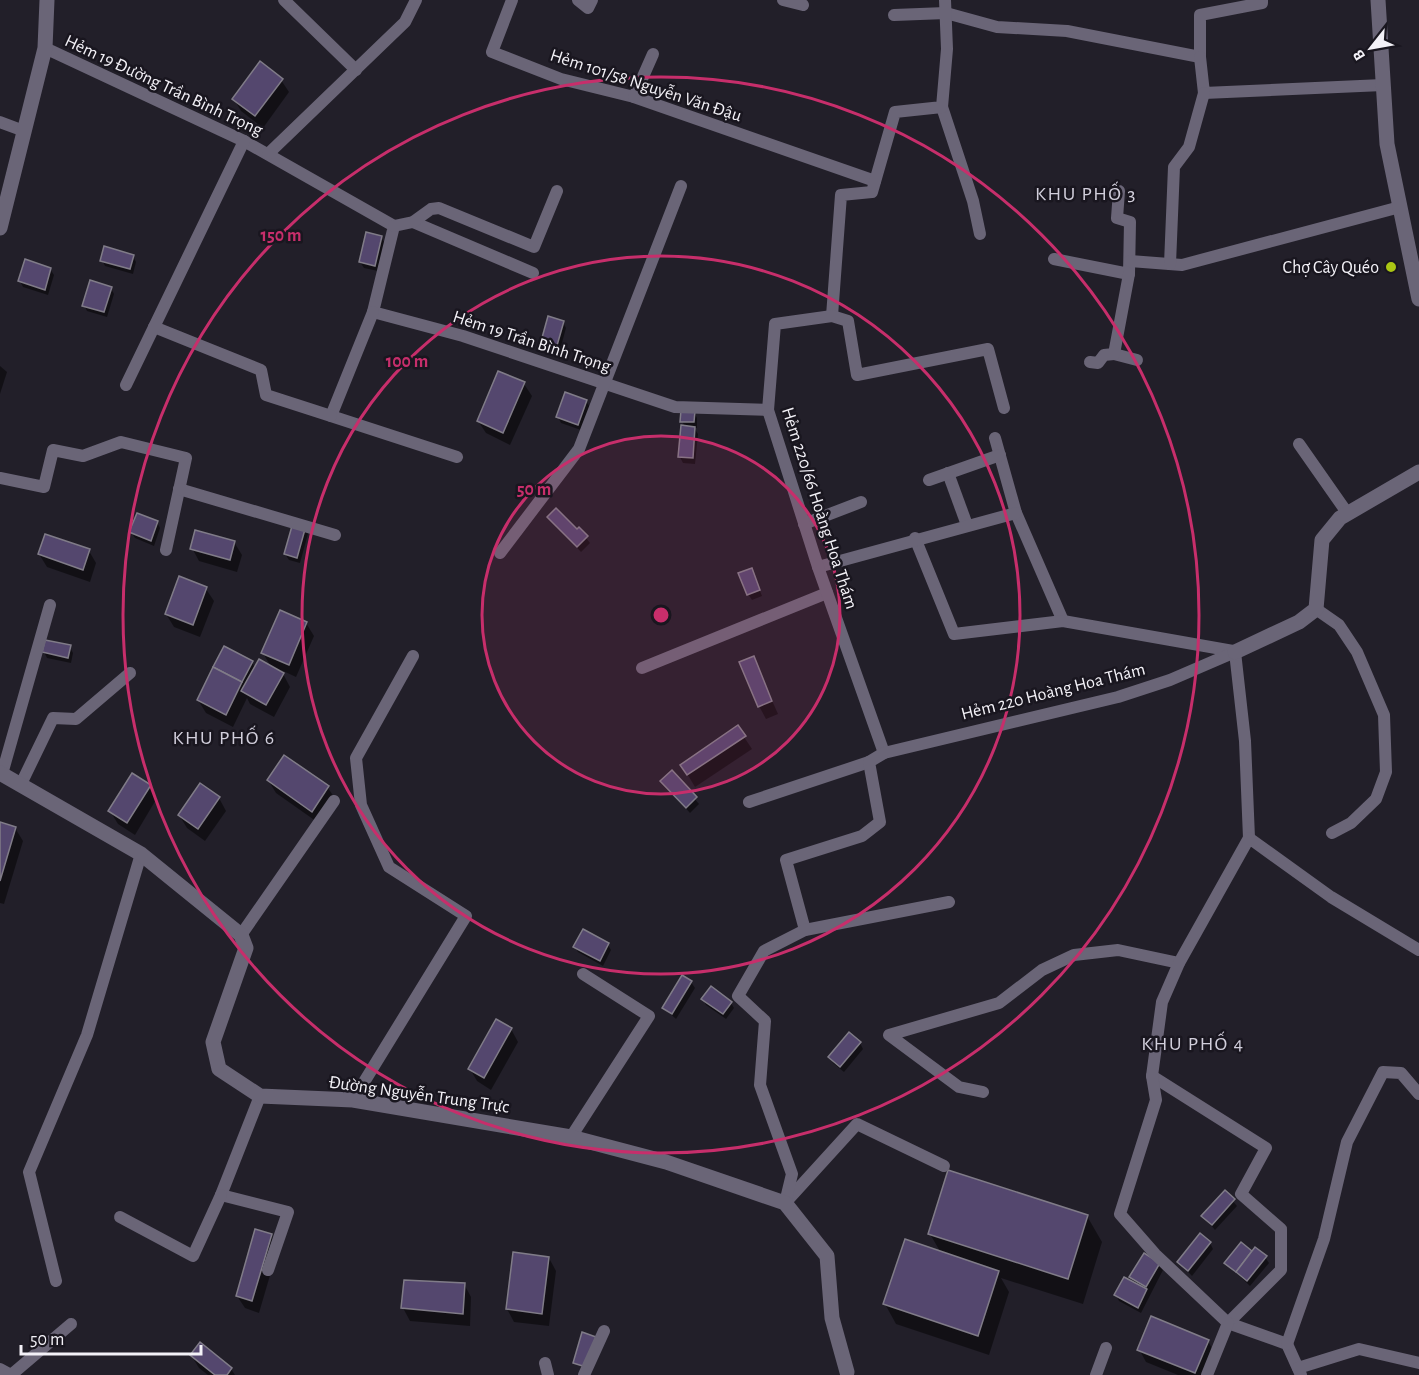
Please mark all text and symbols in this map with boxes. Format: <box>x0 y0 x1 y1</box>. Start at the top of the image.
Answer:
north arrow <box>1341 18 1401 78</box>
street label: Hẻm 19 Đường Trần Bình Trọng <box>62 31 266 140</box>
street label: Hẻm 101/58 Nguyễn Văn Đậu <box>548 45 744 125</box>
text: B <box>1350 47 1368 63</box>
district label: KHU PHỐ 3 <box>1035 181 1137 204</box>
text: 150 m <box>261 227 301 245</box>
place label: Chợ Cây Quéo <box>1283 259 1379 277</box>
marker: Chợ Cây Quéo <box>1384 260 1398 274</box>
street label: Hẻm 19 Trần Bình Trọng <box>451 307 613 376</box>
text: 100 m <box>386 353 428 371</box>
street label: Hẻm 220/66 Hoàng Hoa Thám <box>778 405 860 611</box>
text: 50 m <box>517 481 551 499</box>
centre of rings <box>651 605 671 625</box>
street label: Hẻm 220 Hoàng Hoa Thám <box>959 660 1147 724</box>
district label: KHU PHỐ 6 <box>172 725 276 748</box>
district label: KHU PHỐ 4 <box>1141 1031 1245 1054</box>
street label: Đường Nguyễn Trung Trực <box>327 1071 511 1117</box>
scale bar <box>21 1318 201 1356</box>
text: 50 m <box>30 1331 64 1349</box>

